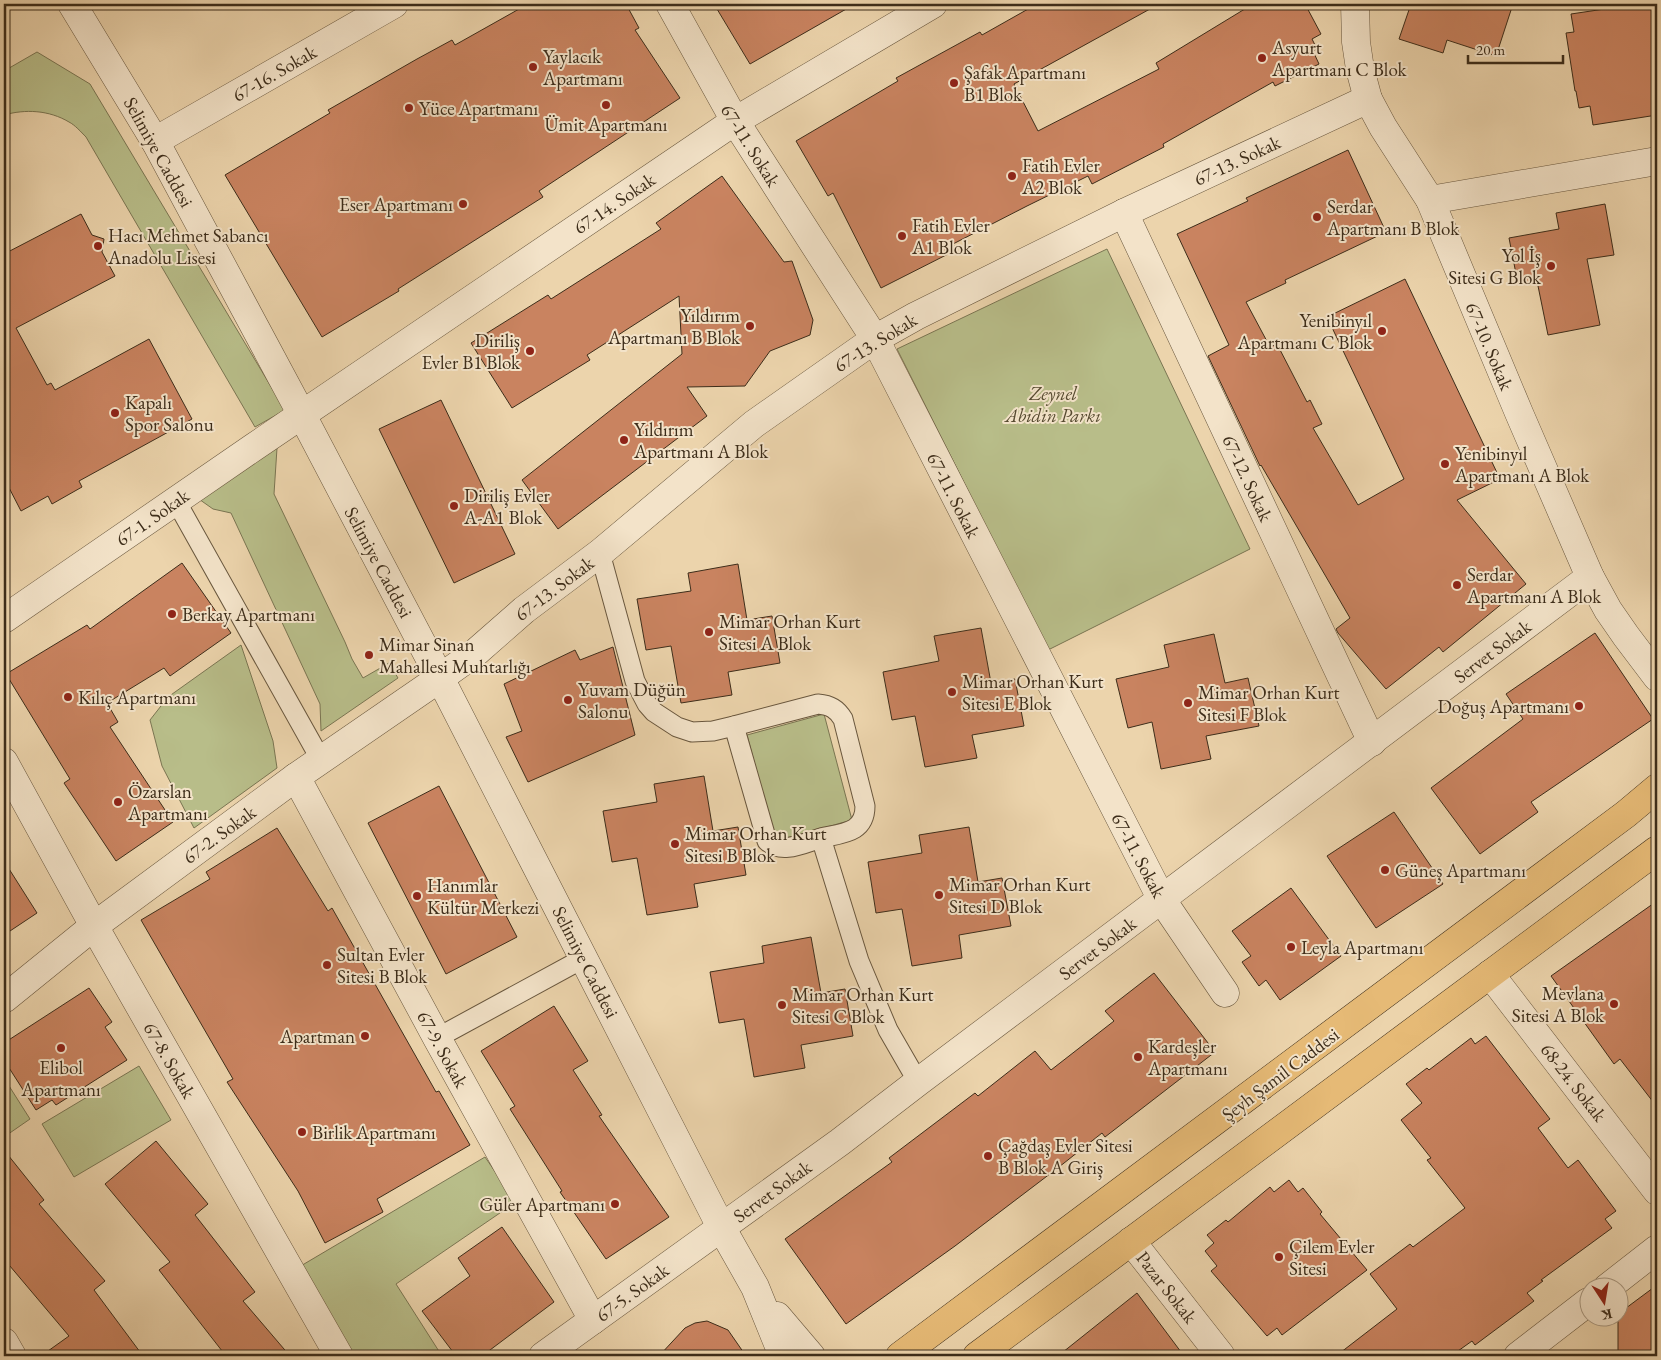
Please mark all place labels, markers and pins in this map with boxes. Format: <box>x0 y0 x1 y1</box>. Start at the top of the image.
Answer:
place label: Asyurt Apartmanı C Blok <box>1271 35 1407 82</box>
place label: Yaylacık Apartmanı <box>542 44 623 91</box>
marker: Asyurt Apartmanı C Blok <box>1256 52 1268 64</box>
place label: Şafak Apartmanı B1 Blok <box>964 60 1086 107</box>
marker: Yaylacık Apartmanı <box>527 61 539 73</box>
marker: Şafak Apartmanı B1 Blok <box>948 77 960 89</box>
place label: Yüce Apartmanı <box>419 96 538 121</box>
marker: Ümit Apartmanı <box>600 99 612 111</box>
marker: Yüce Apartmanı <box>403 102 415 114</box>
place label: Ümit Apartmanı <box>545 112 668 137</box>
place label: Fatih Evler A2 Blok <box>1021 153 1100 200</box>
marker: Fatih Evler A2 Blok <box>1006 170 1018 182</box>
place label: Eser Apartmanı <box>339 192 453 217</box>
place label: Serdar Apartmanı B Blok <box>1326 194 1460 241</box>
marker: Eser Apartmanı <box>457 198 469 210</box>
marker: Serdar Apartmanı B Blok <box>1311 211 1323 223</box>
place label: Fatih Evler A1 Blok <box>911 213 990 260</box>
place label: Hacı Mehmet Sabancı Anadolu Lisesi <box>107 223 269 270</box>
marker: Fatih Evler A1 Blok <box>896 230 908 242</box>
marker: Hacı Mehmet Sabancı Anadolu Lisesi <box>92 240 104 252</box>
place label: Yol İş Sitesi G Blok <box>1448 243 1542 290</box>
marker: Yol İş Sitesi G Blok <box>1545 260 1557 272</box>
place label: Yıldırım Apartmanı B Blok <box>607 303 741 350</box>
place label: Yenibinyıl Apartmanı C Blok <box>1237 308 1373 355</box>
marker: Yıldırım Apartmanı B Blok <box>744 320 756 332</box>
marker: Yenibinyıl Apartmanı C Blok <box>1376 325 1388 337</box>
place label: Diriliş Evler B1 Blok <box>422 328 521 375</box>
marker: Diriliş Evler B1 Blok <box>524 345 536 357</box>
place label: Kapalı Spor Salonu <box>125 390 214 437</box>
marker: Kapalı Spor Salonu <box>109 407 121 419</box>
place label: Yıldırım Apartmanı A Blok <box>633 417 769 464</box>
marker: Yıldırım Apartmanı A Blok <box>618 434 630 446</box>
place label: Yenibinyıl Apartmanı A Blok <box>1454 441 1590 488</box>
marker: Yenibinyıl Apartmanı A Blok <box>1439 458 1451 470</box>
place label: Diriliş Evler A-A1 Blok <box>463 483 551 530</box>
marker: Diriliş Evler A-A1 Blok <box>448 500 460 512</box>
place label: Serdar Apartmanı A Blok <box>1466 562 1602 609</box>
marker: Serdar Apartmanı A Blok <box>1451 579 1463 591</box>
place label: Berkay Apartmanı <box>182 602 315 627</box>
marker: Berkay Apartmanı <box>166 608 178 620</box>
place label: Mimar Orhan Kurt Sitesi A Blok <box>719 609 861 656</box>
marker: Mimar Orhan Kurt Sitesi A Blok <box>703 626 715 638</box>
place label: Mimar Sinan Mahallesi Muhtarlığı <box>379 632 531 679</box>
marker: Mimar Sinan Mahallesi Muhtarlığı <box>363 649 375 661</box>
place label: Mimar Orhan Kurt Sitesi E Blok <box>962 669 1104 716</box>
place label: Yuvam Düğün Salonu <box>578 677 686 724</box>
place label: Mimar Orhan Kurt Sitesi F Blok <box>1198 680 1340 727</box>
place label: Kılıç Apartmanı <box>78 685 196 710</box>
marker: Mimar Orhan Kurt Sitesi E Blok <box>946 686 958 698</box>
marker: Kılıç Apartmanı <box>62 691 74 703</box>
marker: Yuvam Düğün Salonu <box>562 694 574 706</box>
place label: Doğuş Apartmanı <box>1437 694 1569 719</box>
marker: Mimar Orhan Kurt Sitesi F Blok <box>1182 697 1194 709</box>
marker: Doğuş Apartmanı <box>1573 700 1585 712</box>
place label: Özarslan Apartmanı <box>127 779 208 826</box>
marker: Özarslan Apartmanı <box>112 796 124 808</box>
place label: Mimar Orhan Kurt Sitesi B Blok <box>685 821 827 868</box>
marker: Mimar Orhan Kurt Sitesi B Blok <box>669 838 681 850</box>
place label: Güneş Apartmanı <box>1395 858 1526 883</box>
marker: Güneş Apartmanı <box>1379 864 1391 876</box>
place label: Mimar Orhan Kurt Sitesi D Blok <box>949 872 1091 919</box>
place label: Hanımlar Kültür Merkezi <box>427 873 540 920</box>
marker: Mimar Orhan Kurt Sitesi D Blok <box>933 889 945 901</box>
marker: Hanımlar Kültür Merkezi <box>411 890 423 902</box>
place label: Leyla Apartmanı <box>1301 935 1424 960</box>
marker: Leyla Apartmanı <box>1285 941 1297 953</box>
place label: Sultan Evler Sitesi B Blok <box>337 942 428 989</box>
marker: Sultan Evler Sitesi B Blok <box>321 959 333 971</box>
place label: Mevlana Sitesi A Blok <box>1512 981 1605 1028</box>
place label: Mimar Orhan Kurt Sitesi C Blok <box>792 982 934 1029</box>
marker: Mevlana Sitesi A Blok <box>1608 998 1620 1010</box>
marker: Mimar Orhan Kurt Sitesi C Blok <box>776 999 788 1011</box>
place label: Apartman <box>279 1024 355 1049</box>
marker: Apartman <box>359 1030 371 1042</box>
place label: Kardeşler Apartmanı <box>1147 1034 1228 1081</box>
marker: Elibol Apartmanı <box>55 1042 67 1054</box>
marker: Kardeşler Apartmanı <box>1132 1051 1144 1063</box>
place label: Elibol Apartmanı <box>20 1055 101 1102</box>
place label: Birlik Apartmanı <box>312 1120 436 1145</box>
marker: Birlik Apartmanı <box>296 1126 308 1138</box>
place label: Çağdaş Evler Sitesi B Blok A Giriş <box>998 1133 1133 1180</box>
marker: Çağdaş Evler Sitesi B Blok A Giriş <box>982 1150 994 1162</box>
place label: Güler Apartmanı <box>479 1192 605 1217</box>
marker: Güler Apartmanı <box>609 1198 621 1210</box>
place label: Çilem Evler Sitesi <box>1289 1234 1375 1281</box>
marker: Çilem Evler Sitesi <box>1273 1251 1285 1263</box>

